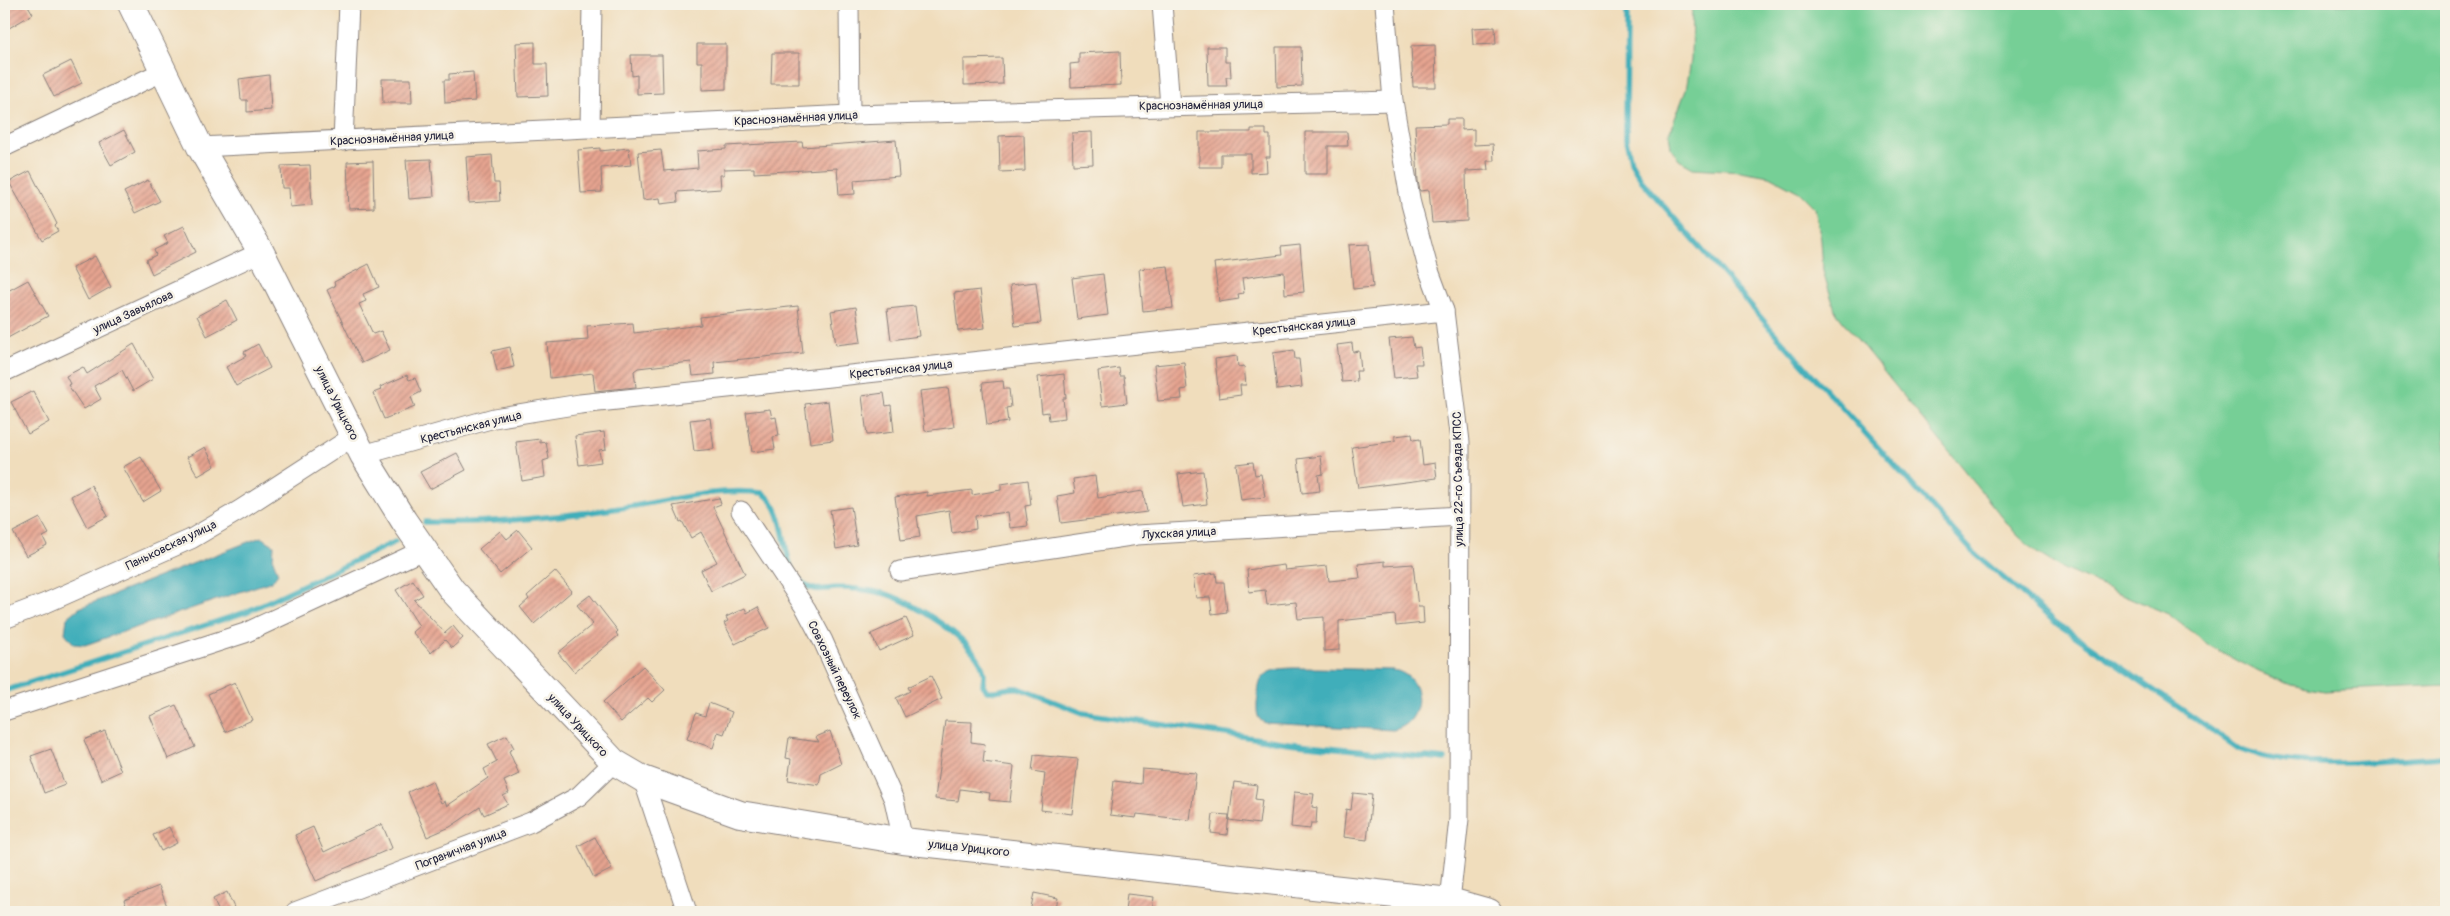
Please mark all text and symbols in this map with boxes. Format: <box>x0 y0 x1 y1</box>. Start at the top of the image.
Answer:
street label: Краснознамённая улица <box>1139 97 1264 114</box>
street label: Краснознамённая улица <box>734 108 859 129</box>
street label: Краснознамённая улица <box>330 128 455 149</box>
street label: улица Завьялова <box>90 287 176 338</box>
street label: Крестьянская улица <box>1252 314 1357 339</box>
street label: Крестьянская улица <box>849 357 954 382</box>
street label: улица Урицкого <box>311 363 362 443</box>
street label: Крестьянская улица <box>419 408 524 447</box>
street label: улица 22-го Съезда КПСС <box>1450 411 1467 548</box>
street label: Паньковская улица <box>124 517 219 574</box>
street label: Лухская улица <box>1141 524 1217 543</box>
street label: Совхозный переулок <box>804 619 865 722</box>
street label: улица Урицкого <box>544 690 611 761</box>
street label: Пограничная улица <box>414 825 509 874</box>
street label: улица Урицкого <box>927 837 1011 860</box>

